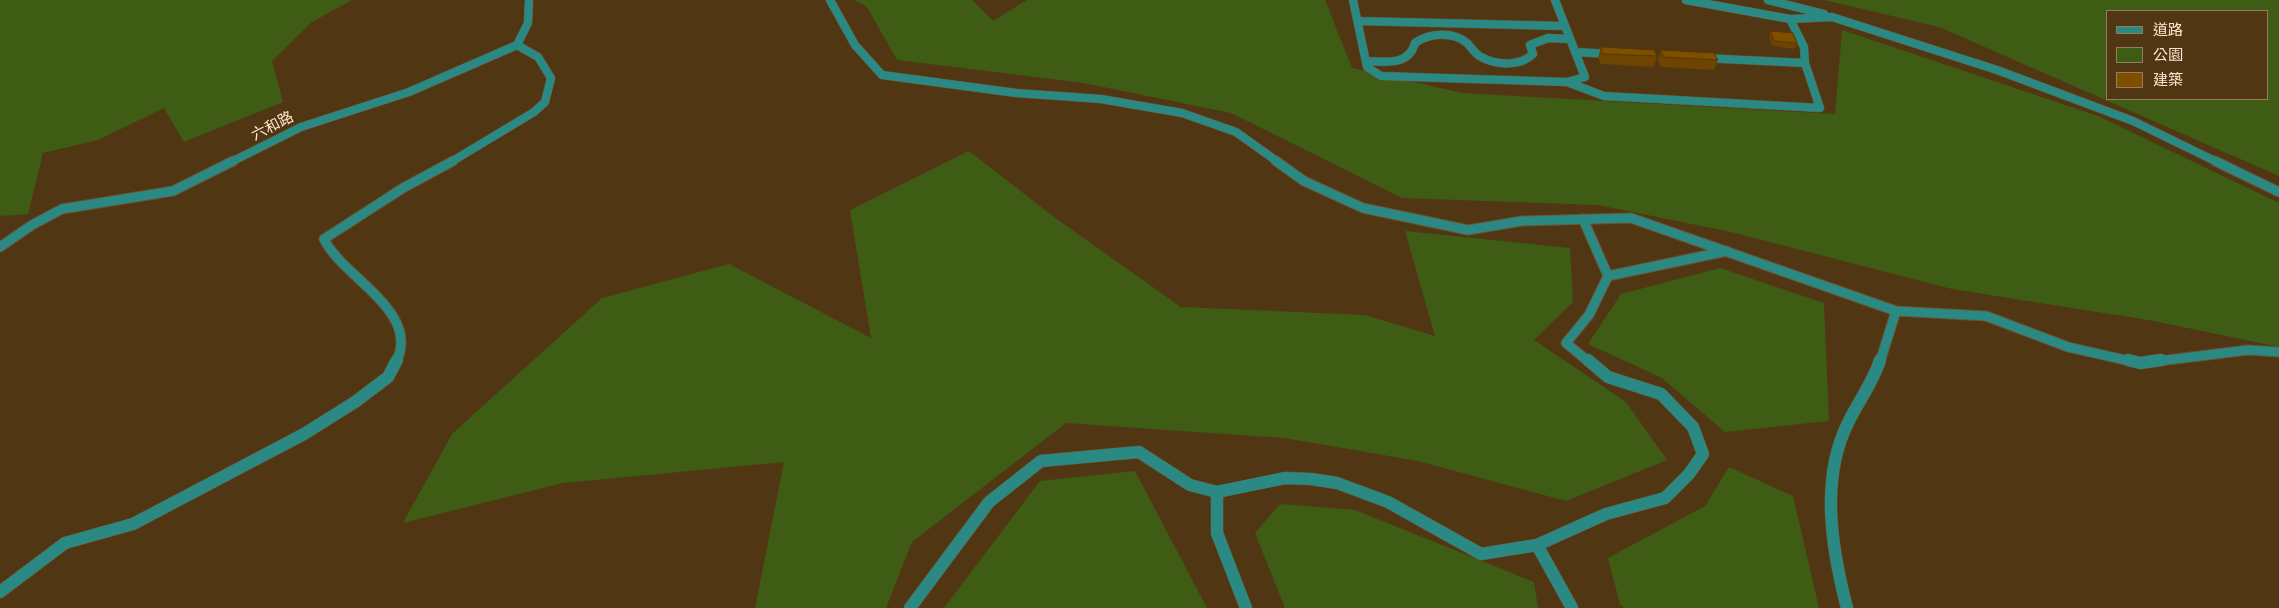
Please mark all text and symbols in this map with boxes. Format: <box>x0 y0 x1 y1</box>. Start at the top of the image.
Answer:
legend <box>2106 10 2269 100</box>
text: 道路 <box>2153 18 2183 41</box>
text: 公園 <box>2153 43 2183 66</box>
text: 建築 <box>2153 68 2183 91</box>
street label: 六和路 <box>249 109 297 145</box>

